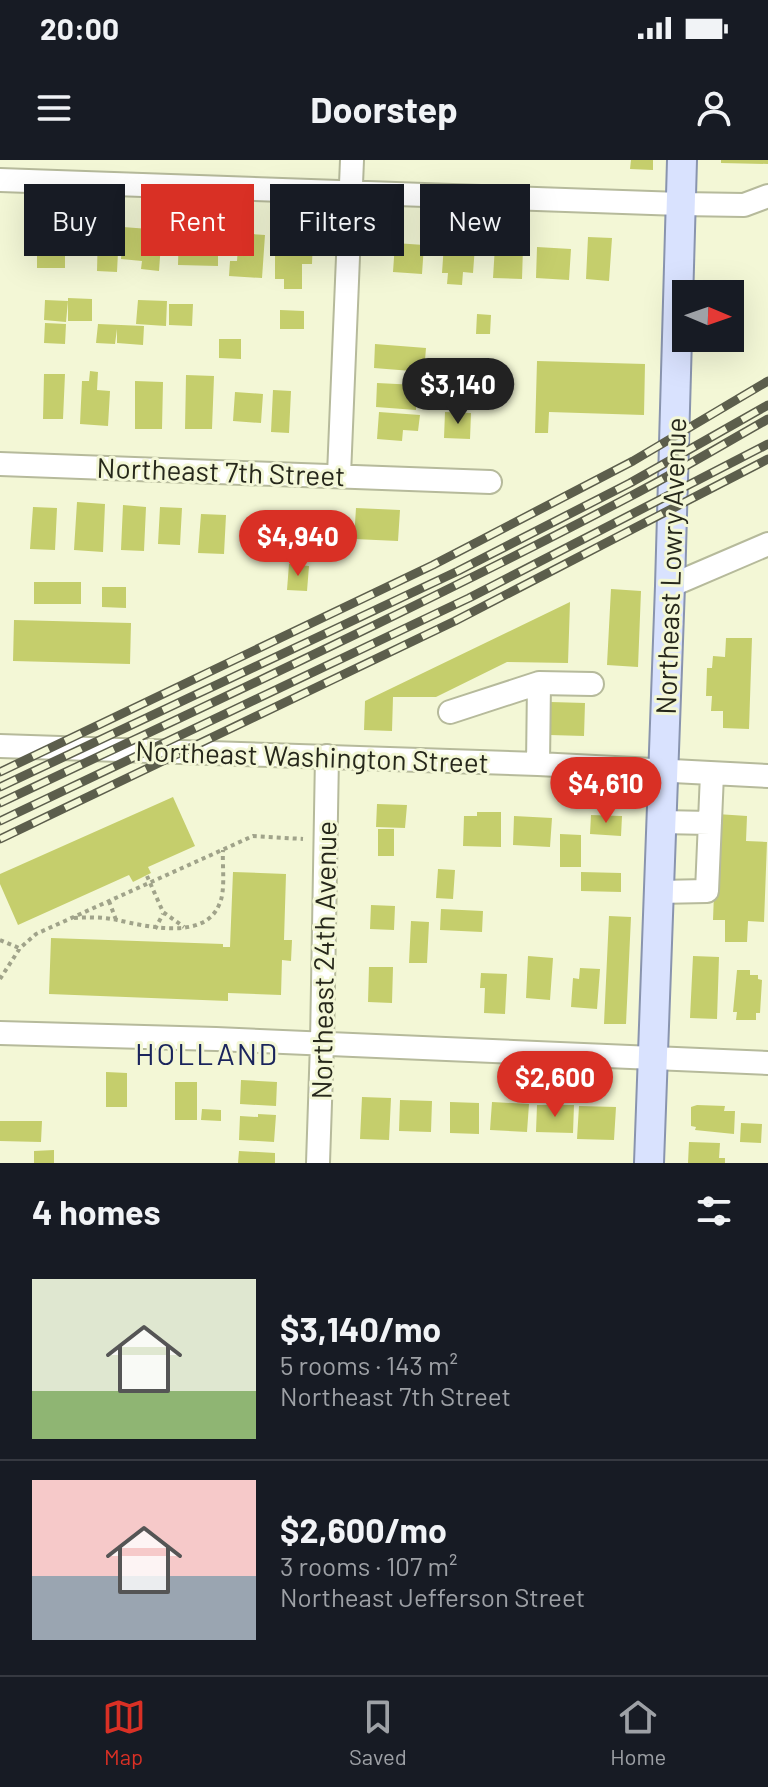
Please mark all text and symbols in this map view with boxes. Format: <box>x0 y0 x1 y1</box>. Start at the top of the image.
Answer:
text: 20:00 <box>40 10 119 46</box>
icon: menu <box>32 86 76 130</box>
icon: person <box>692 86 736 130</box>
text: Doorstep <box>310 87 458 130</box>
chip: Buy <box>24 184 125 256</box>
chip: Rent <box>141 184 254 256</box>
chip: Filters <box>270 184 404 256</box>
chip: New <box>420 184 530 256</box>
north arrow <box>672 280 744 352</box>
map controls <box>672 280 744 352</box>
pin: $3,140 <box>393 358 523 426</box>
text: $3,140 <box>420 368 496 399</box>
street label: Northeast Lowry Avenue <box>648 417 692 715</box>
street label: Northeast 7th Street <box>96 450 346 492</box>
pin: $4,940 <box>233 510 363 578</box>
text: $4,940 <box>257 520 339 551</box>
street label: Northeast Washington Street <box>135 733 489 779</box>
pin: $4,610 <box>541 757 671 825</box>
text: $4,610 <box>568 767 644 798</box>
street label: Northeast 24th Avenue <box>304 820 342 1100</box>
district label: HOLLAND <box>135 1035 279 1071</box>
pin: $2,600 <box>490 1051 620 1119</box>
text: $2,600 <box>515 1061 595 1092</box>
icon: filters <box>692 1189 736 1233</box>
text: 4 homes <box>32 1191 161 1232</box>
text: $3,140/mo <box>280 1308 441 1349</box>
icon: home <box>96 1311 192 1407</box>
text: 5 rooms · 143 m² <box>280 1349 458 1380</box>
text: Northeast 7th Street <box>280 1380 511 1411</box>
text: $2,600/mo <box>280 1509 447 1550</box>
icon: home <box>96 1512 192 1608</box>
text: 3 rooms · 107 m² <box>280 1550 457 1581</box>
text: Northeast Jefferson Street <box>280 1581 585 1612</box>
tab: Map <box>102 1695 146 1769</box>
tab: Saved <box>349 1695 407 1769</box>
tab: Home <box>610 1695 666 1769</box>

